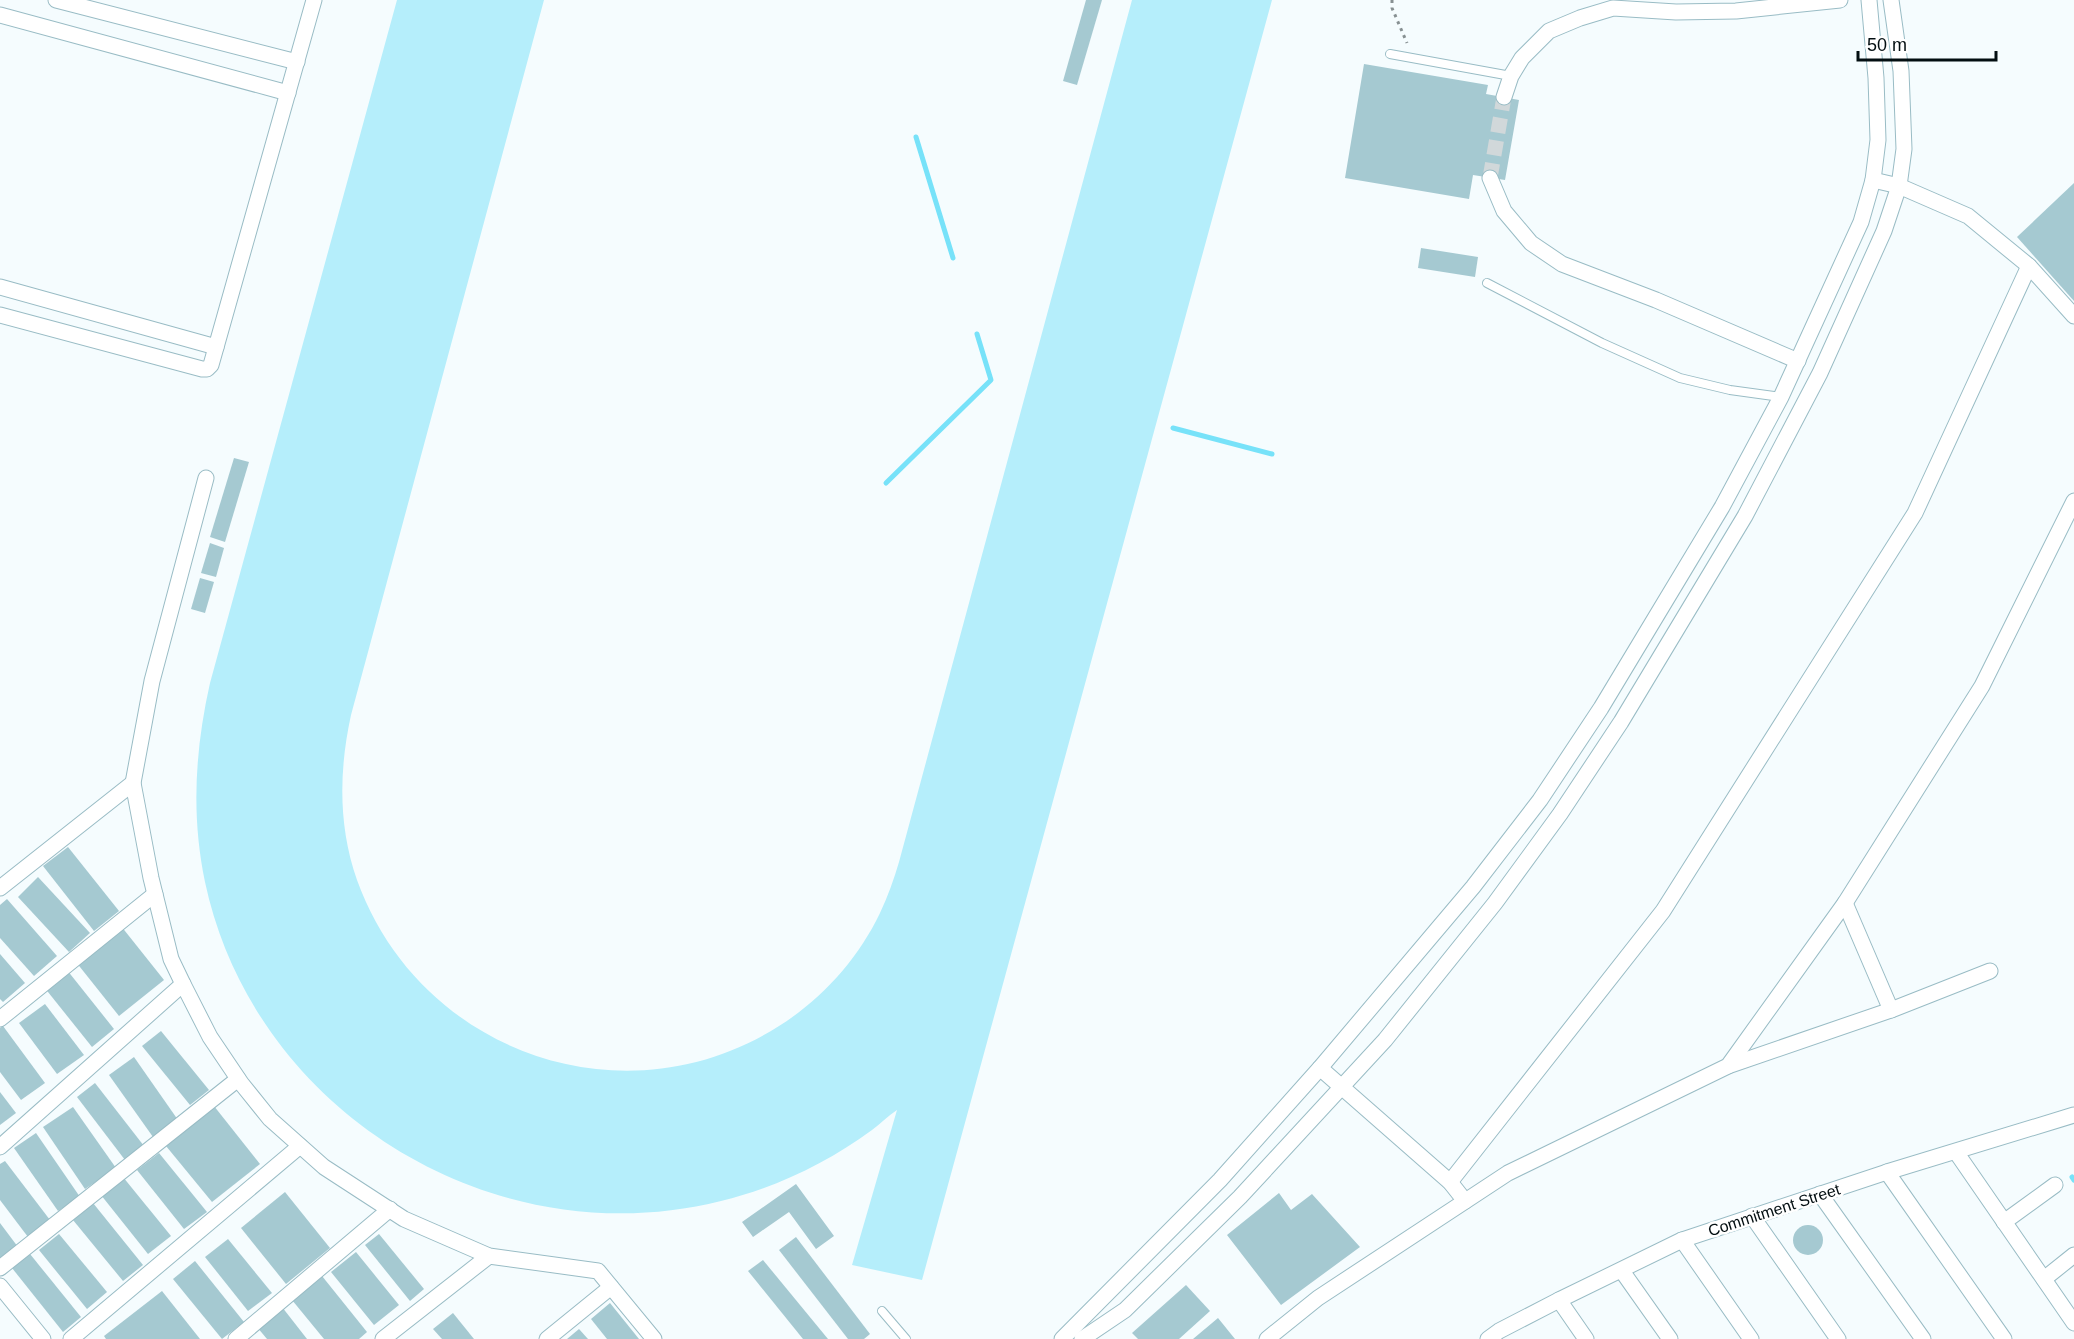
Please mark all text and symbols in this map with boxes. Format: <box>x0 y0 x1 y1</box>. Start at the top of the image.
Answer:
scale bar <box>1858 24 1996 62</box>
text: 50 m <box>1867 35 1907 55</box>
street label: Commitment Street <box>1706 1180 1843 1239</box>

